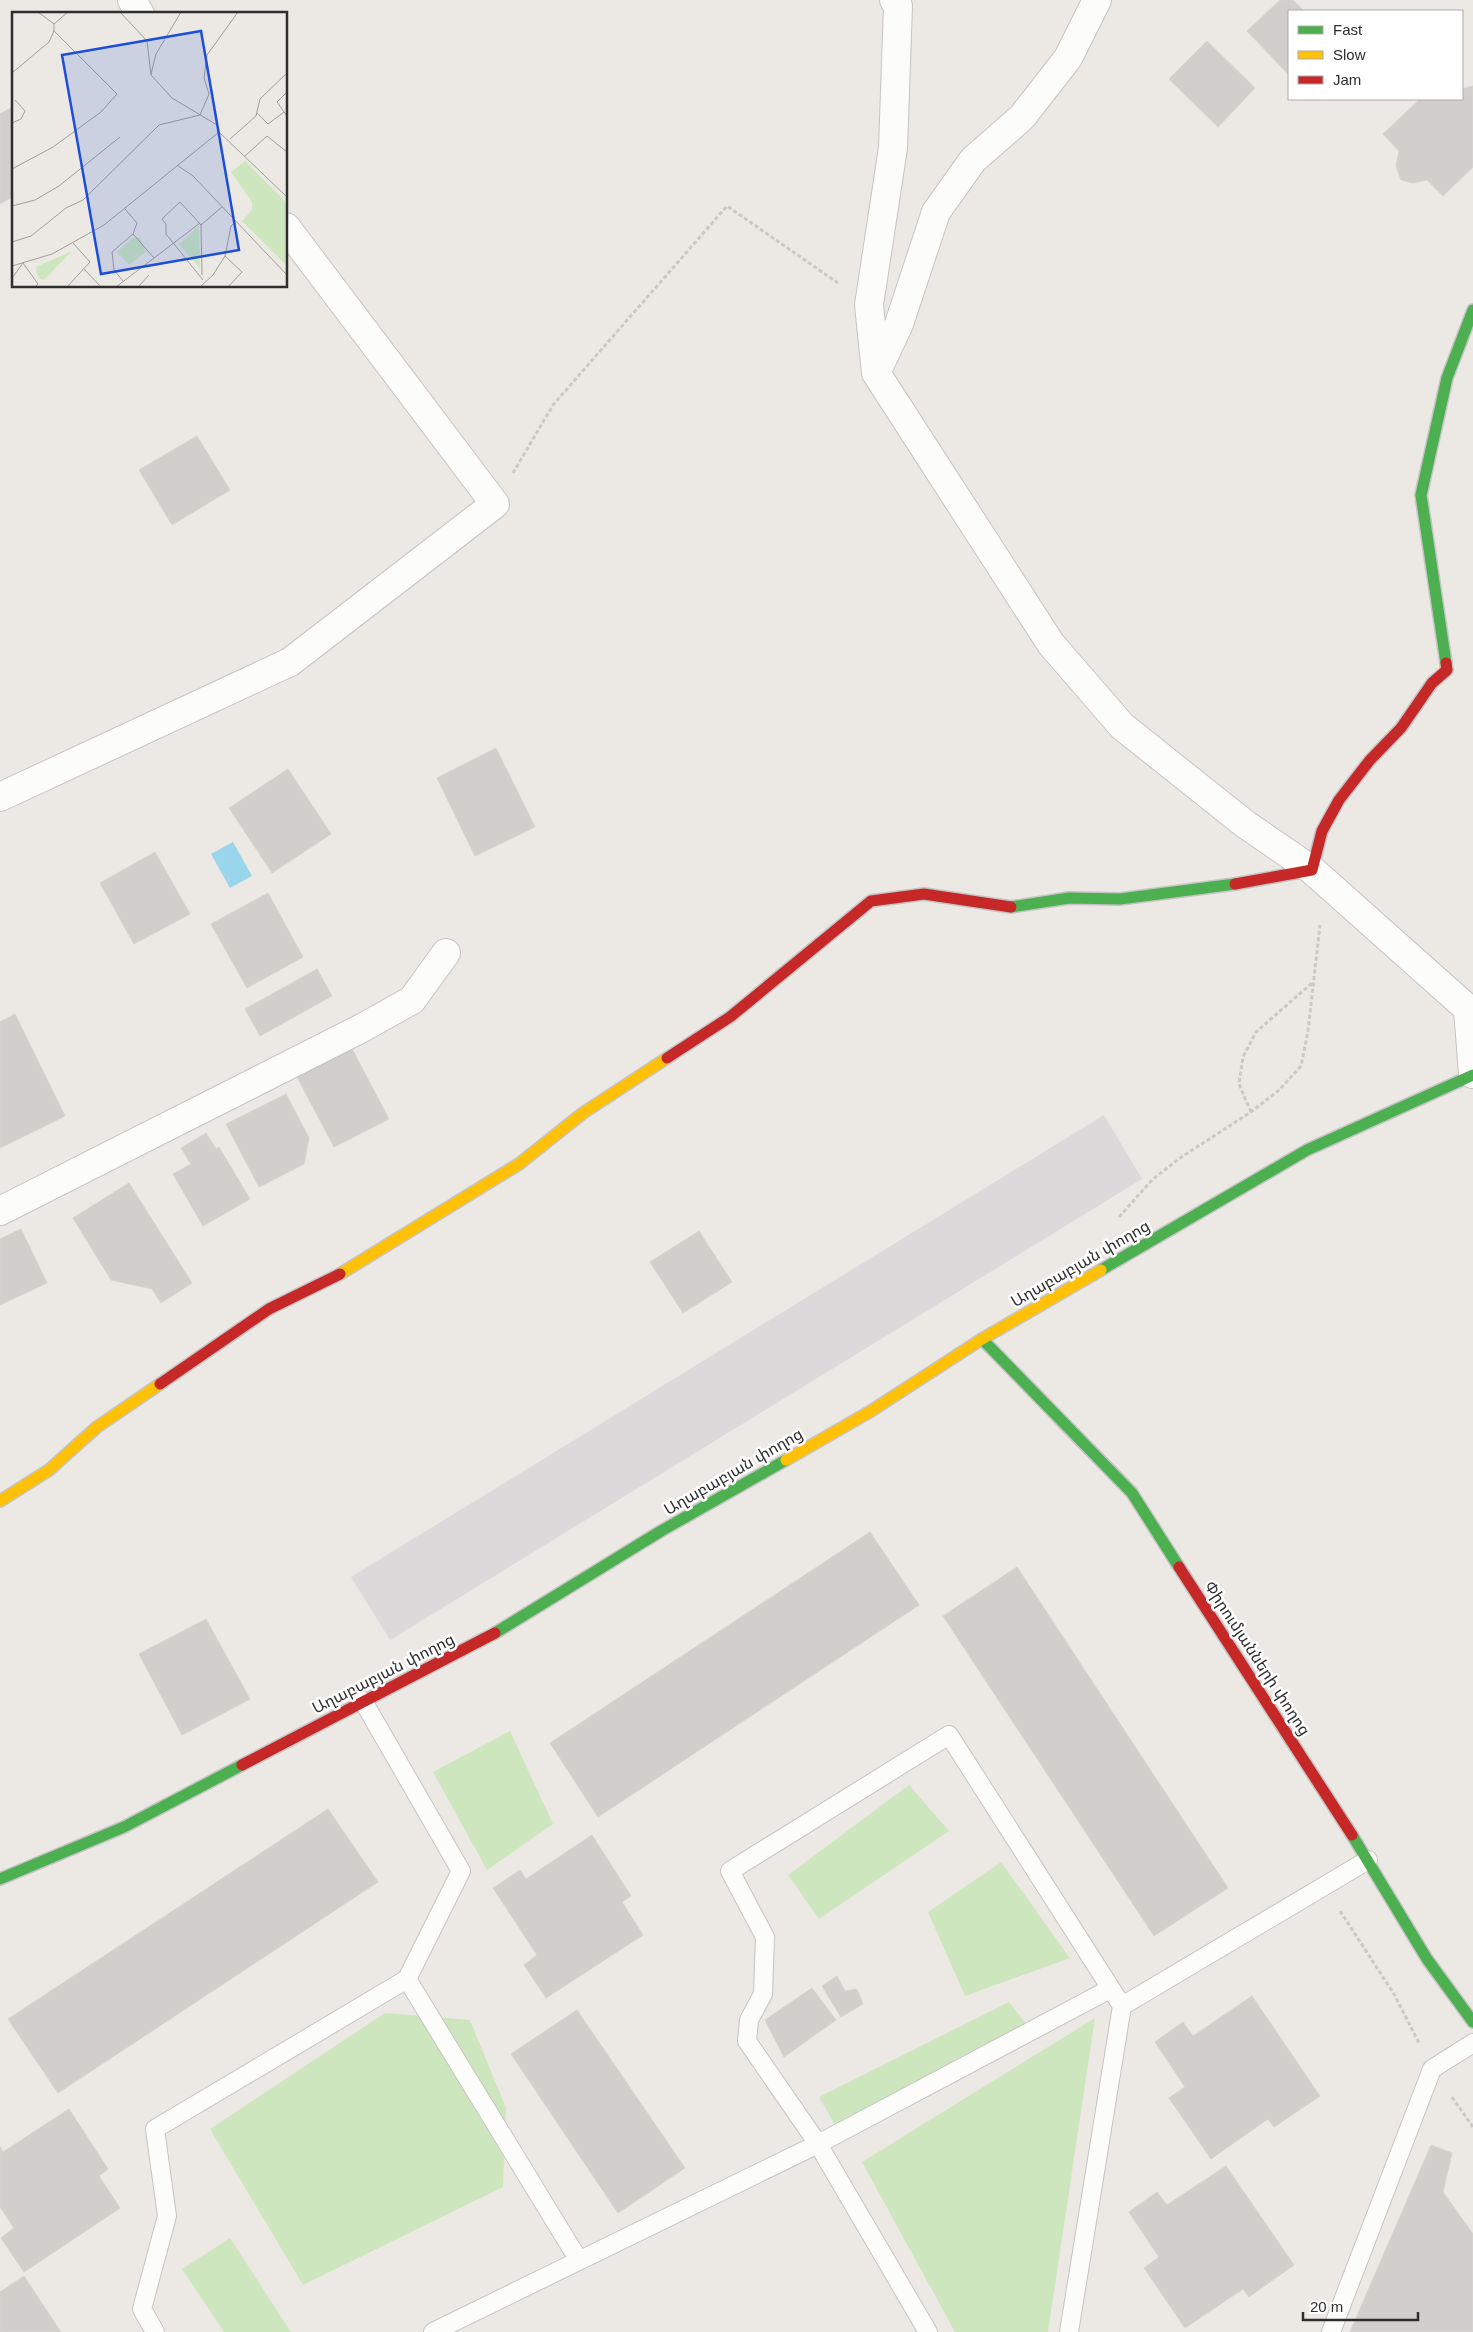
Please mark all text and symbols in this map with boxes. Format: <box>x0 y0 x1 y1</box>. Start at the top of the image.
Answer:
legend <box>1288 10 1463 100</box>
inset map <box>12 12 288 288</box>
text: Fast <box>1333 21 1363 38</box>
text: Slow <box>1333 46 1366 63</box>
text: Jam <box>1333 71 1361 88</box>
street label: Աղաբաբյան փողոց <box>1008 1217 1153 1311</box>
street label: Աղաբաբյան փողոց <box>661 1425 806 1519</box>
street label: Փիրումյանների փողոց <box>1201 1578 1314 1739</box>
street label: Աղաբաբյան փողոց <box>309 1630 458 1718</box>
scale bar <box>1303 2290 1418 2322</box>
text: 20 m <box>1310 2298 1343 2315</box>

